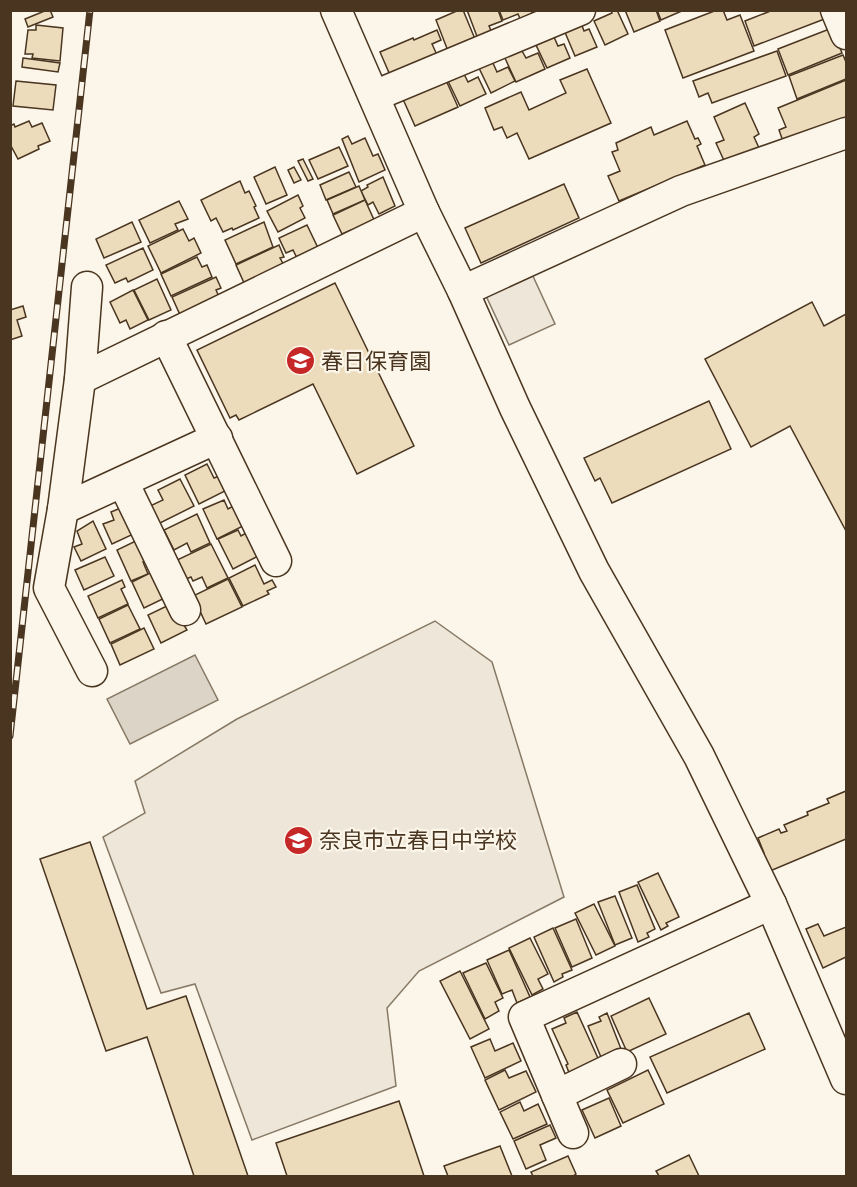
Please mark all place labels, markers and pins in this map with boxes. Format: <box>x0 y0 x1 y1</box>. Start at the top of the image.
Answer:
school or university icon: 春日保育園 <box>284 345 316 377</box>
place label: 春日保育園 <box>321 347 431 375</box>
school or university icon: 奈良市立春日中学校 <box>282 824 314 856</box>
place label: 奈良市立春日中学校 <box>319 826 517 854</box>

